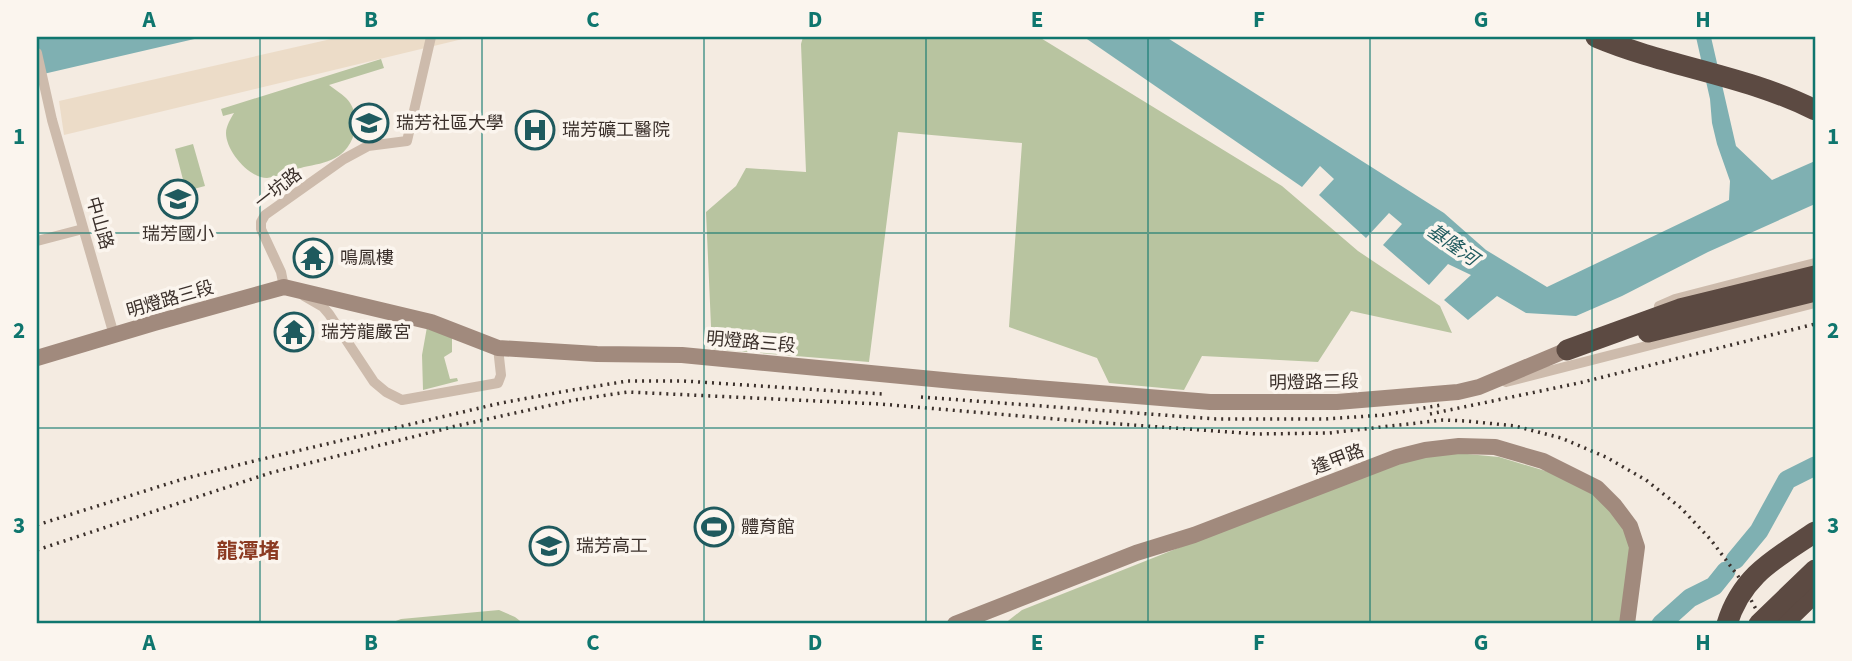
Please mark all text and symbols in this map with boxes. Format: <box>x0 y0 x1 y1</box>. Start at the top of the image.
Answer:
text: A <box>141 3 156 36</box>
text: B <box>364 3 378 36</box>
text: C <box>586 3 600 36</box>
text: D <box>808 3 822 36</box>
text: E <box>1031 3 1043 36</box>
text: F <box>1253 3 1265 36</box>
text: G <box>1474 3 1488 36</box>
text: H <box>1695 3 1711 36</box>
school or university icon: 瑞芳社區大學 <box>348 102 390 144</box>
hospital icon: 瑞芳礦工醫院 <box>514 109 556 151</box>
place label: 瑞芳社區大學 <box>396 111 504 136</box>
place label: 瑞芳礦工醫院 <box>562 118 670 143</box>
text: 1 <box>13 120 25 153</box>
text: 1 <box>1827 120 1839 153</box>
street label: 一坑路 <box>249 162 307 215</box>
school or university icon: 瑞芳國小 <box>157 178 199 220</box>
street label: 中山路 <box>80 194 119 253</box>
water label: 基隆河 <box>1421 218 1486 275</box>
place label: 瑞芳國小 <box>142 222 214 247</box>
temple icon: 鳴鳳樓 <box>292 237 334 279</box>
place label: 鳴鳳樓 <box>340 246 394 271</box>
street label: 明燈路三段 <box>123 275 217 324</box>
temple icon: 瑞芳龍嚴宮 <box>273 311 315 353</box>
text: 2 <box>13 314 25 347</box>
text: 2 <box>1827 314 1839 347</box>
place label: 瑞芳龍嚴宮 <box>321 320 411 345</box>
street label: 明燈路三段 <box>705 326 797 359</box>
street label: 明燈路三段 <box>1269 369 1359 396</box>
street label: 逢甲路 <box>1308 438 1368 481</box>
sports icon: 體育館 <box>693 506 735 548</box>
text: 3 <box>13 509 25 542</box>
text: 3 <box>1827 509 1839 542</box>
place label: 體育館 <box>741 515 795 540</box>
school or university icon: 瑞芳高工 <box>528 525 570 567</box>
place label: 瑞芳高工 <box>576 534 648 559</box>
district label: 龍潭堵 <box>217 536 280 566</box>
text: A <box>141 626 156 659</box>
text: B <box>364 626 378 659</box>
text: C <box>586 626 600 659</box>
text: D <box>808 626 822 659</box>
text: E <box>1031 626 1043 659</box>
text: F <box>1253 626 1265 659</box>
text: G <box>1474 626 1488 659</box>
text: H <box>1695 626 1711 659</box>

